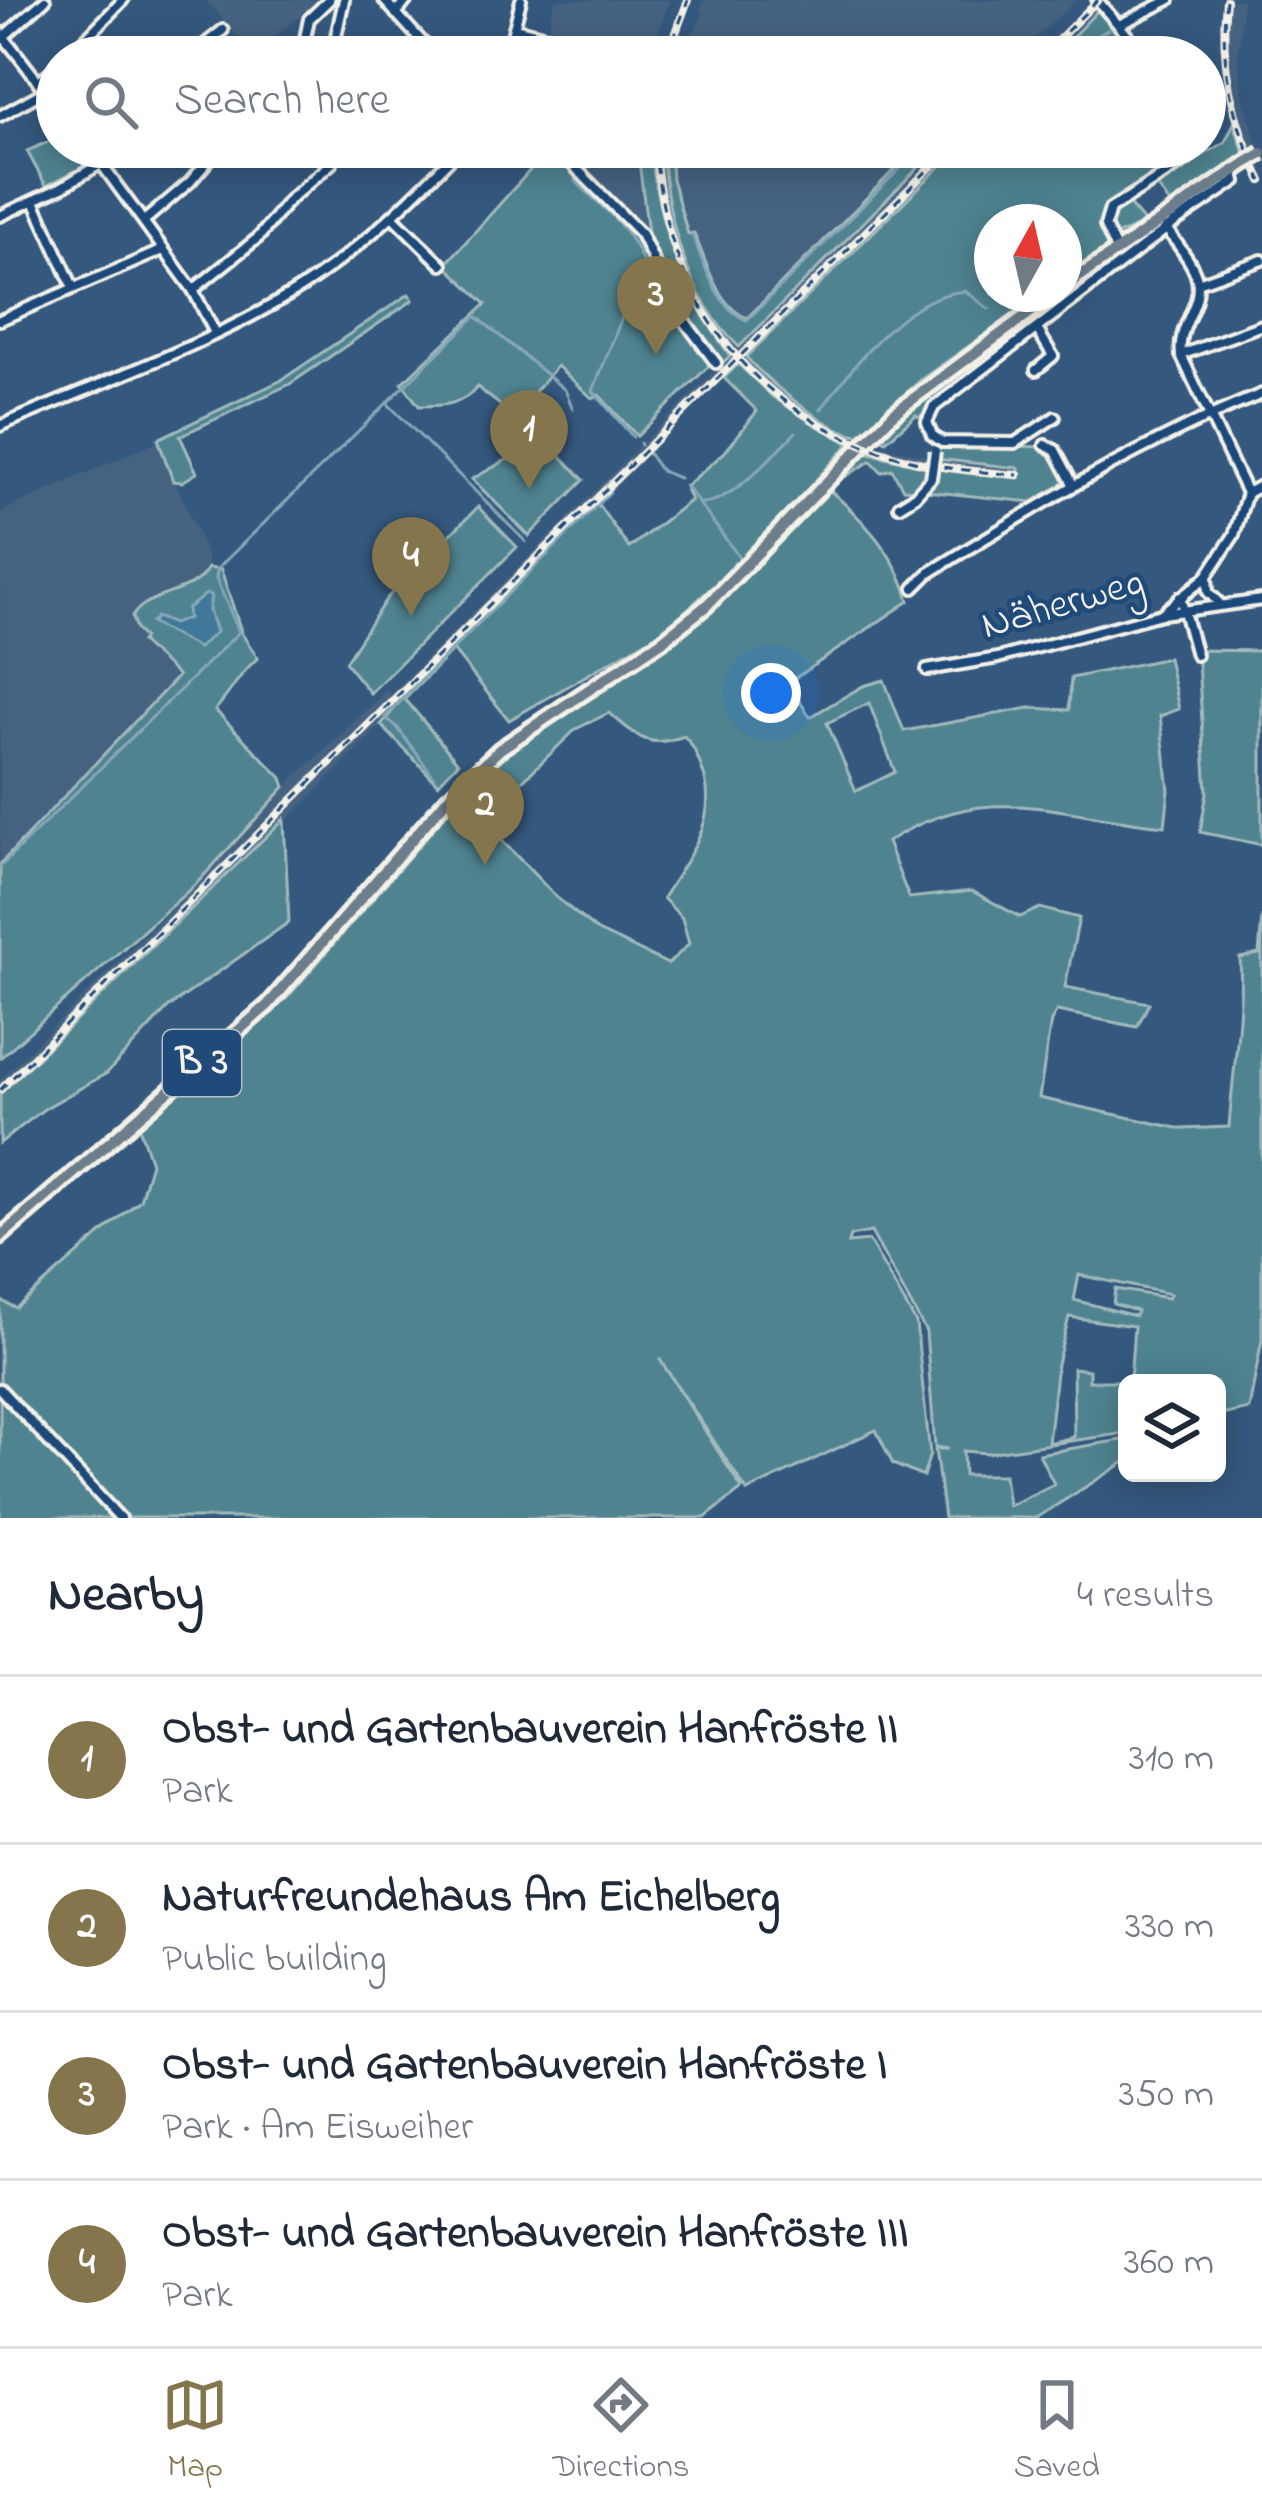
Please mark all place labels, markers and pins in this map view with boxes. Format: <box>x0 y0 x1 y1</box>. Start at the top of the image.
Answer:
pin: 3 <box>617 256 695 355</box>
pin: 1 <box>490 390 568 489</box>
pin: 4 <box>372 517 450 616</box>
pin: 2 <box>446 766 524 865</box>

